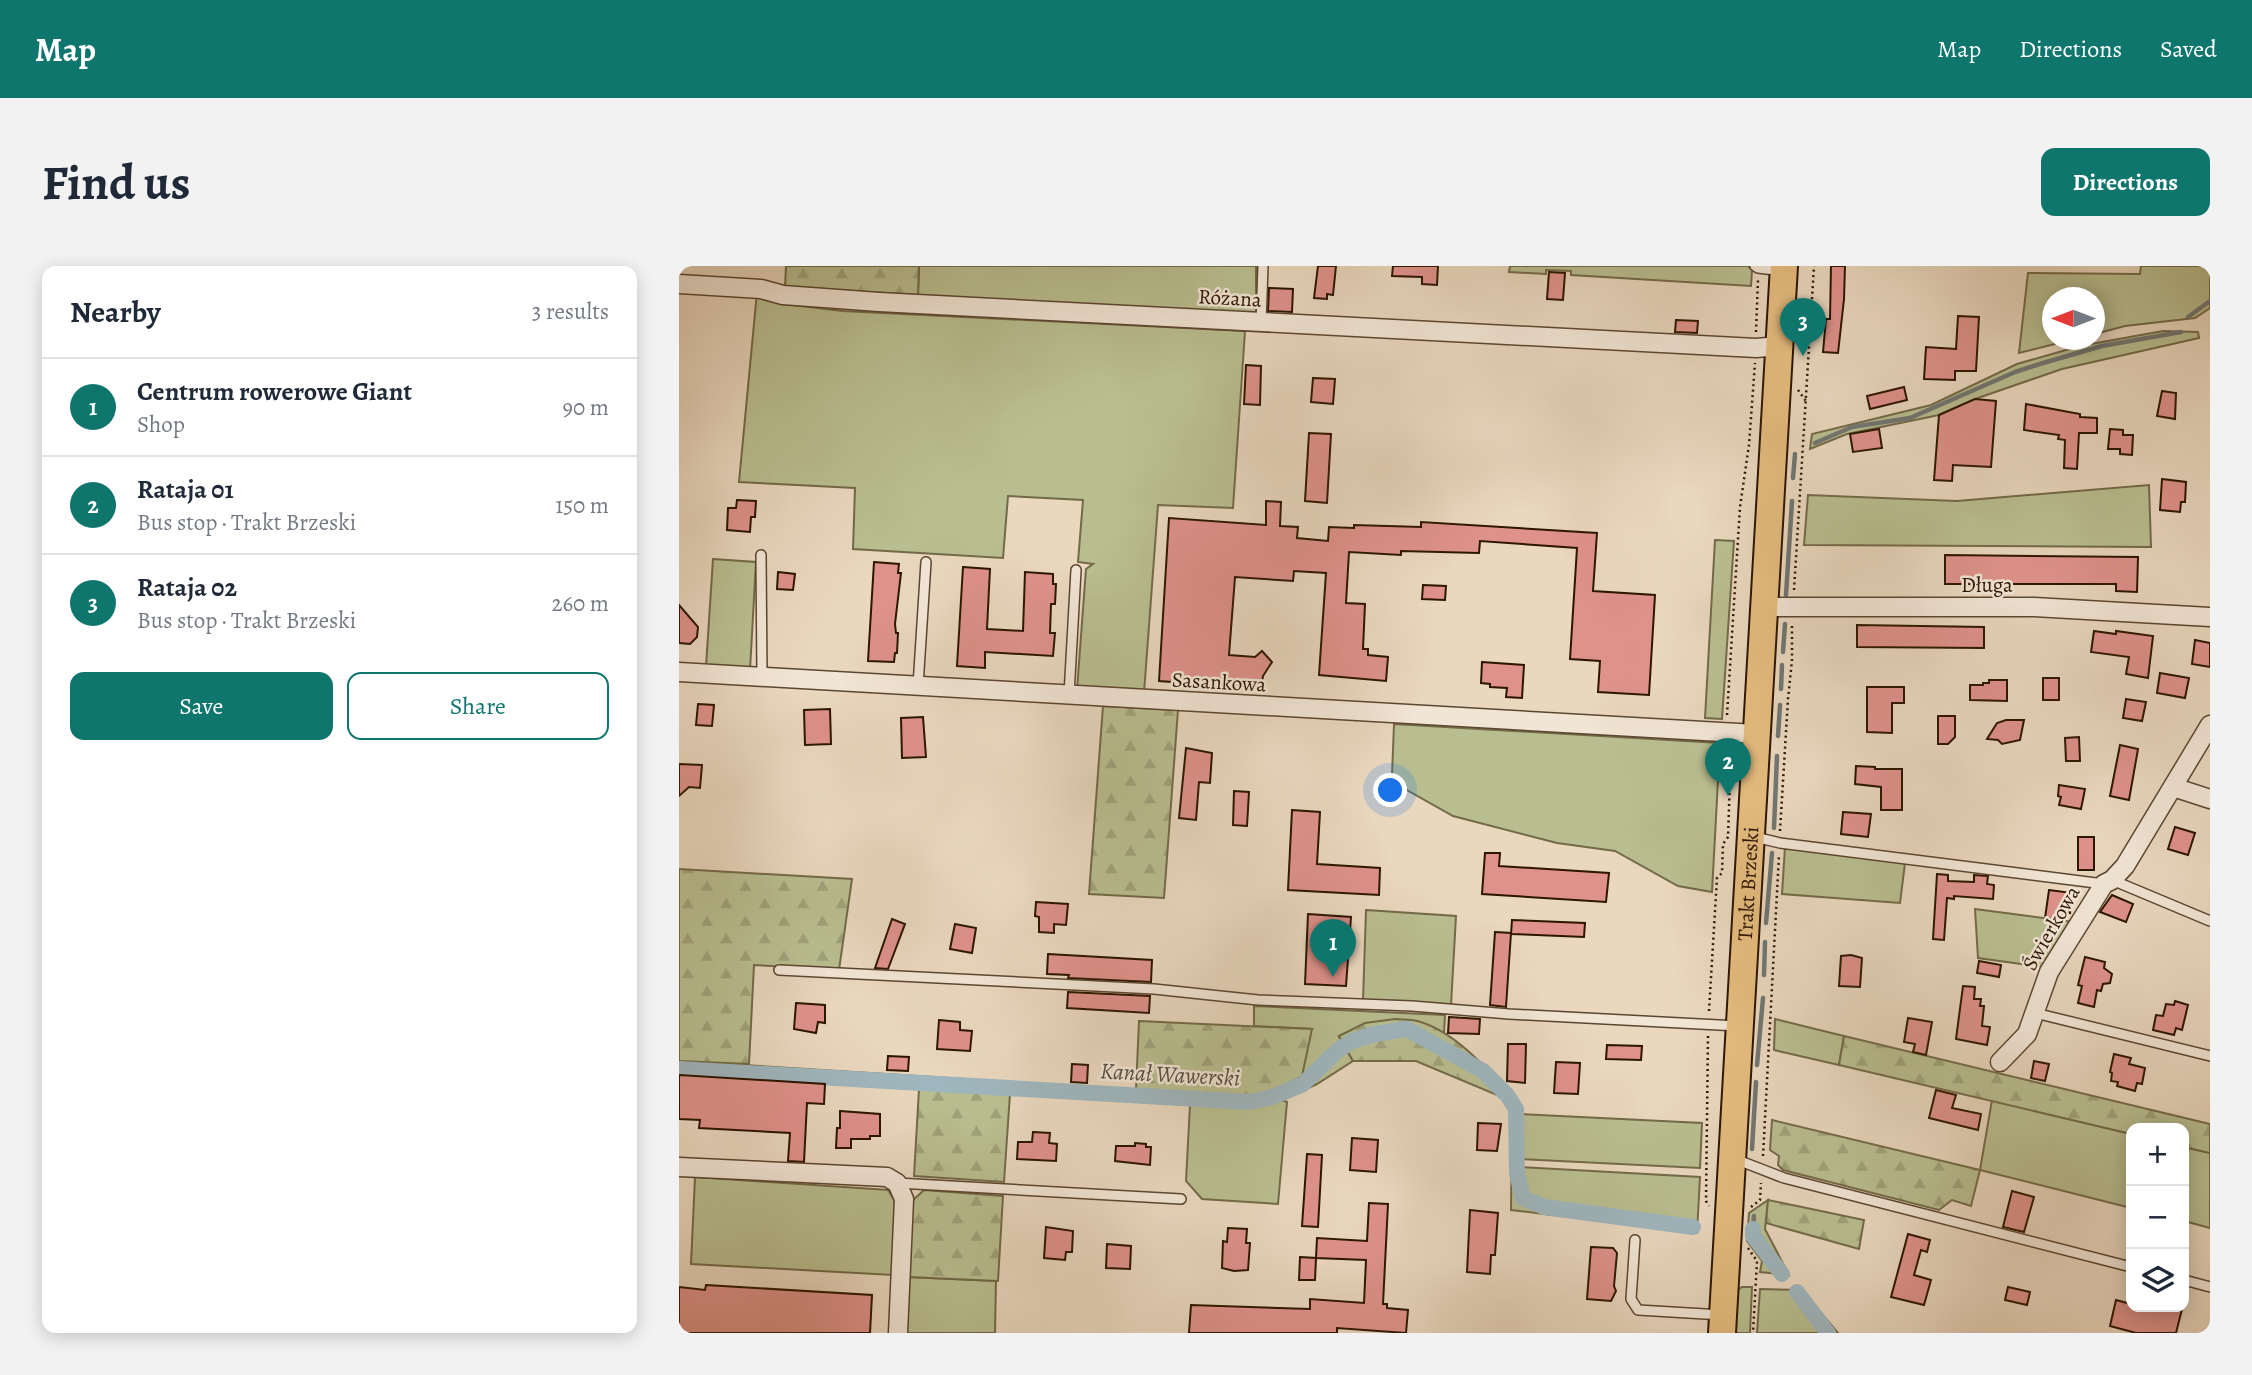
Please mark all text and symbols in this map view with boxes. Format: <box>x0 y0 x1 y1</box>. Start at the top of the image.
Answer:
text: Map <box>35 27 96 72</box>
text: Map <box>1937 33 1981 65</box>
text: Directions <box>2019 33 2122 65</box>
text: Saved <box>2160 33 2217 65</box>
button: Directions <box>2041 148 2210 216</box>
text: Find us <box>42 149 190 216</box>
street label: Różana <box>1198 282 1263 314</box>
north arrow <box>2042 287 2105 350</box>
text: Nearby <box>70 292 161 332</box>
text: 3 results <box>532 296 609 327</box>
pin: 3 <box>1780 298 1826 356</box>
text: Centrum rowerowe Giant <box>137 374 412 409</box>
text: 1 <box>89 392 97 423</box>
text: 90 m <box>563 392 609 423</box>
text: Shop <box>137 409 185 440</box>
text: Rataja 01 <box>137 472 234 507</box>
text: 2 <box>87 490 99 521</box>
text: 150 m <box>555 490 609 521</box>
text: Bus stop · Trakt Brzeski <box>137 507 356 538</box>
text: Rataja 02 <box>137 570 237 605</box>
street label: Długa <box>1961 571 2013 599</box>
text: 3 <box>88 588 98 619</box>
text: 260 m <box>551 588 609 619</box>
text: Bus stop · Trakt Brzeski <box>137 605 356 636</box>
street label: Sasankowa <box>1171 666 1267 698</box>
button: Save <box>70 672 333 740</box>
button: Share <box>347 672 609 740</box>
pin: 2 <box>1705 738 1751 796</box>
your location <box>1373 773 1407 807</box>
street label: Trakt Brzeski <box>1731 826 1765 942</box>
street label: Świerkowa <box>2016 880 2087 975</box>
pin: 1 <box>1310 919 1356 977</box>
water label: Kanał Wawerski <box>1099 1055 1241 1094</box>
map controls <box>2126 1123 2189 1312</box>
button: + <box>2126 1123 2189 1186</box>
button: − <box>2126 1186 2189 1249</box>
button: layers <box>2126 1249 2189 1312</box>

